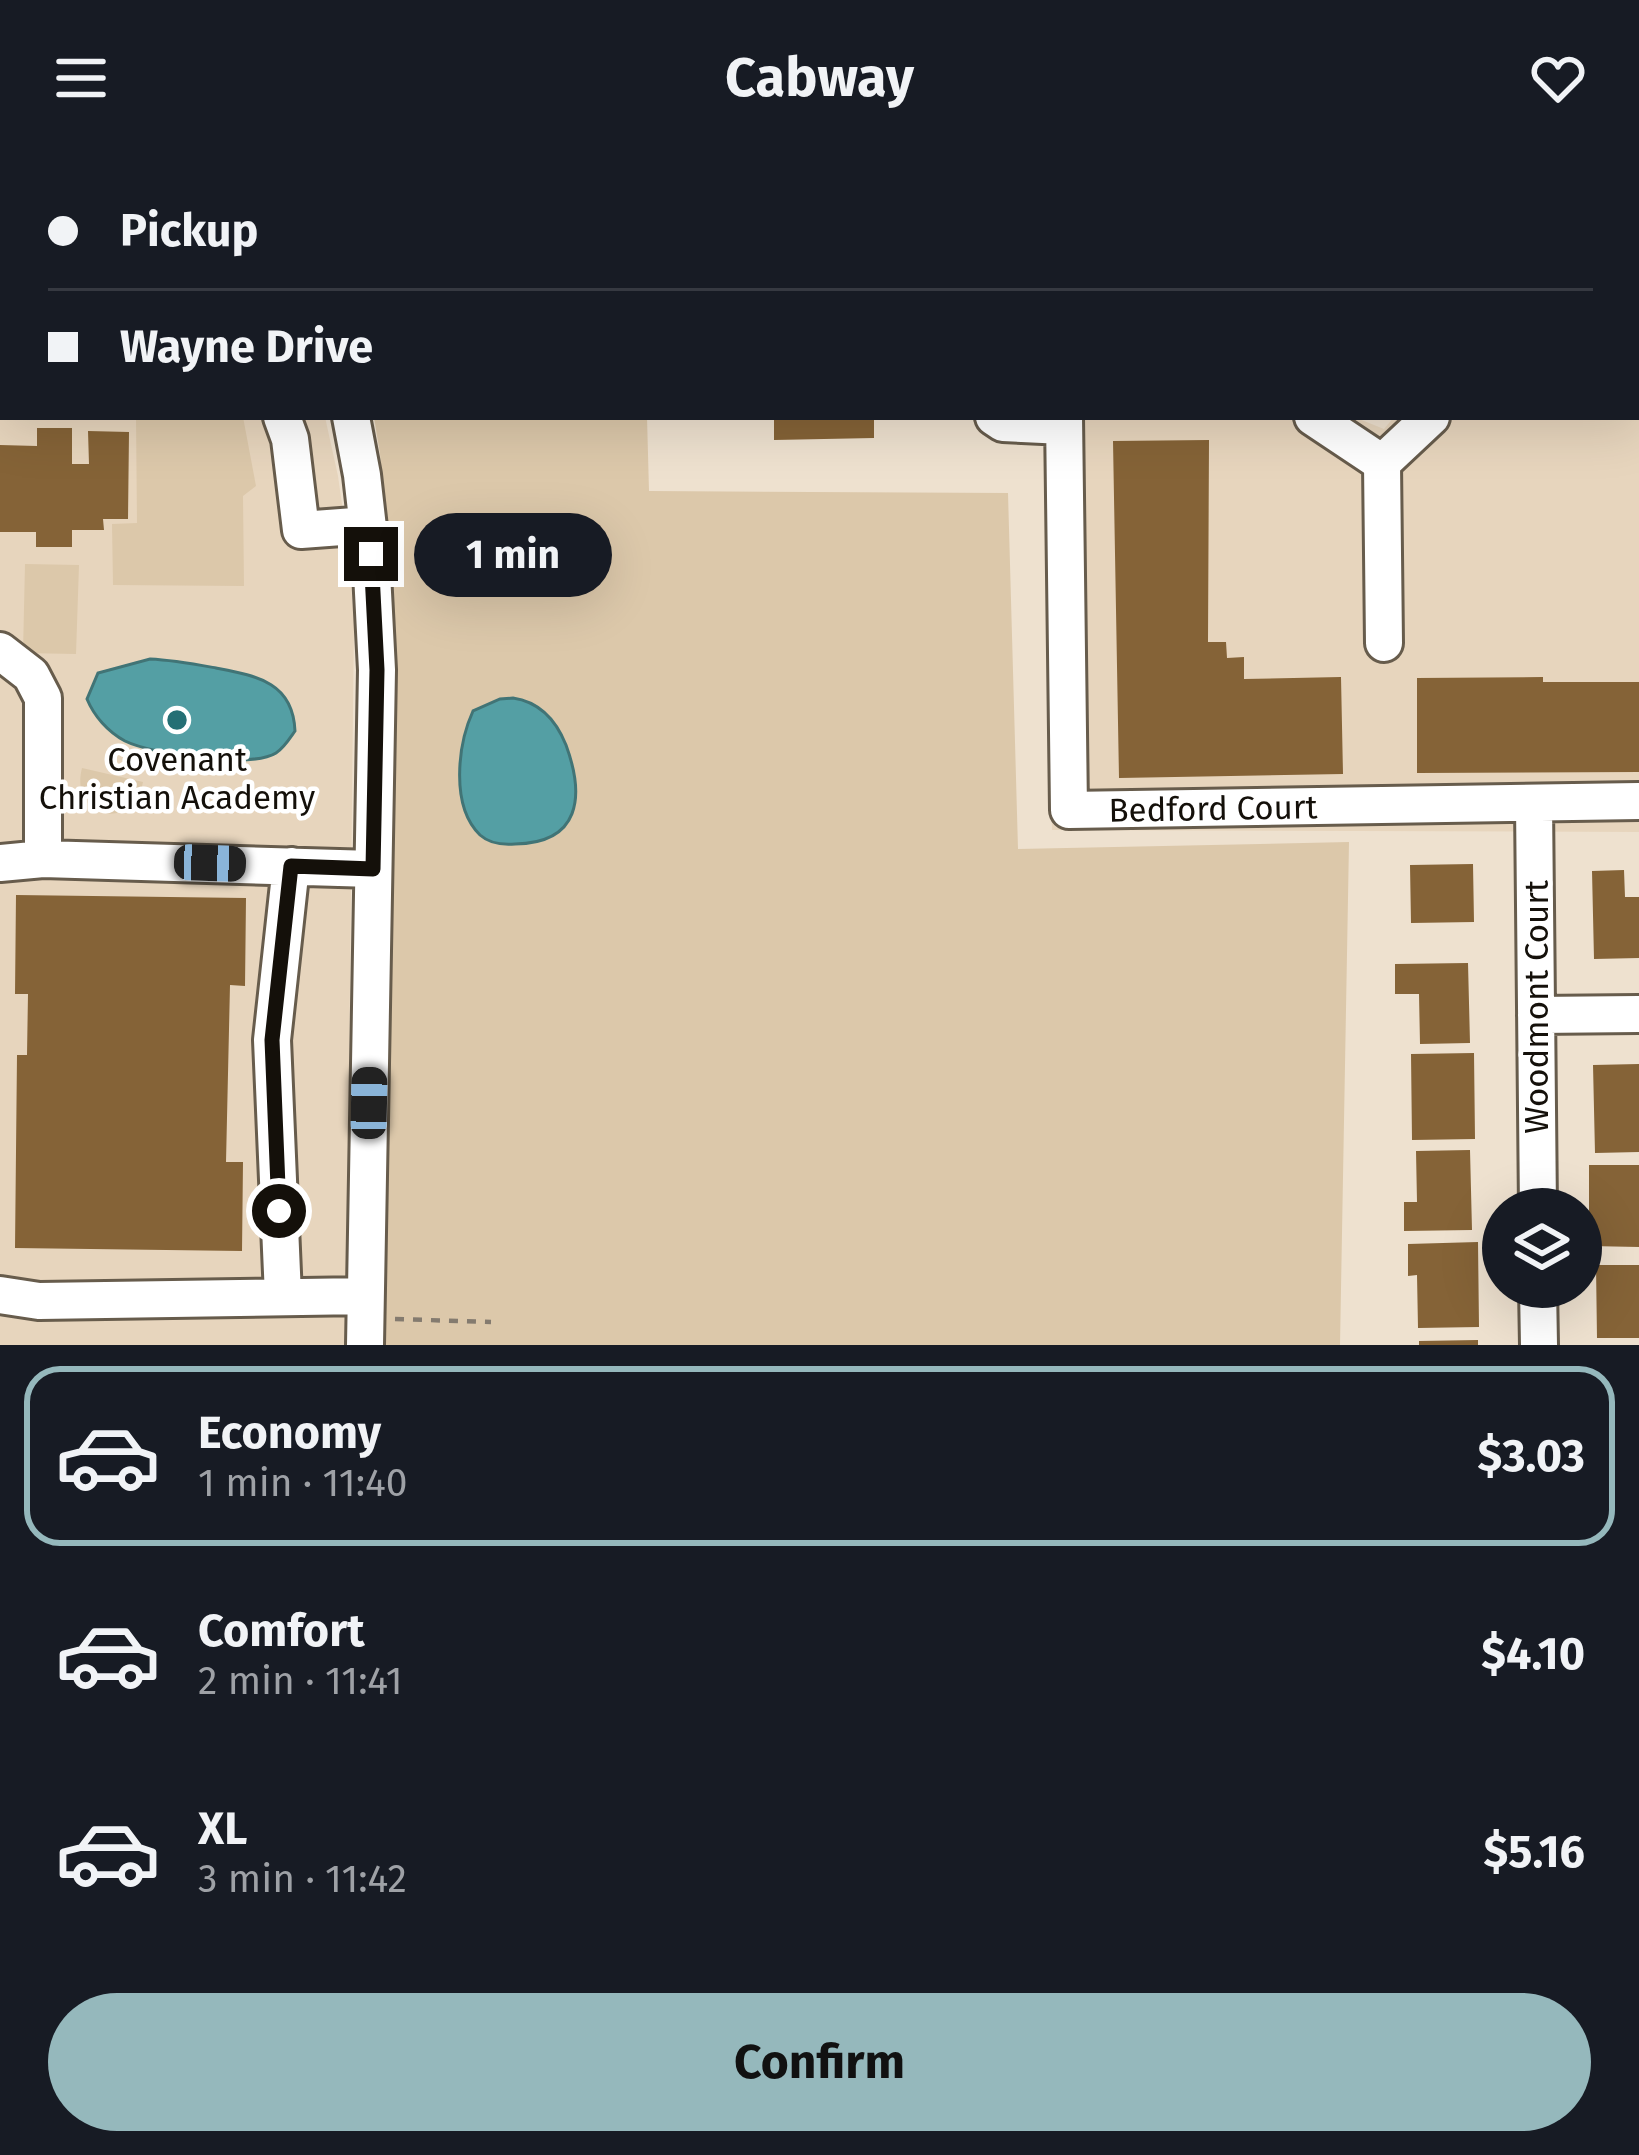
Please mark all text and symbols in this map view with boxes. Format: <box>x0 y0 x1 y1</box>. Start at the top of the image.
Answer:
icon: menu <box>48 45 114 111</box>
icon: heart <box>1525 45 1591 111</box>
text: Cabway <box>725 46 914 110</box>
text: Pickup <box>120 204 258 258</box>
text: Wayne Drive <box>120 320 373 374</box>
callout: 1 min <box>413 512 611 596</box>
route end <box>344 527 398 581</box>
text: 1 min <box>466 532 560 578</box>
marker: Covenant Christian Academy <box>164 707 190 733</box>
place label: Covenant Christian Academy <box>39 740 315 818</box>
street label: Bedford Court <box>1108 787 1318 831</box>
car <box>173 844 247 882</box>
street label: Woodmont Court <box>1517 880 1557 1134</box>
car <box>350 1067 388 1139</box>
route start <box>252 1184 306 1238</box>
map controls <box>1482 1188 1602 1308</box>
button: layers <box>1482 1188 1602 1308</box>
icon: car <box>54 1402 162 1510</box>
text: Economy <box>198 1406 381 1460</box>
text: $3.03 <box>1477 1429 1585 1483</box>
text: 1 min · 11:40 <box>198 1460 407 1506</box>
icon: car <box>54 1600 162 1708</box>
text: Comfort <box>198 1604 365 1658</box>
text: $4.10 <box>1481 1627 1585 1681</box>
text: 2 min · 11:41 <box>198 1658 403 1704</box>
icon: car <box>54 1798 162 1906</box>
text: XL <box>198 1802 247 1856</box>
text: $5.16 <box>1484 1825 1585 1879</box>
text: 3 min · 11:42 <box>198 1856 407 1902</box>
button: Confirm <box>48 1993 1591 2131</box>

